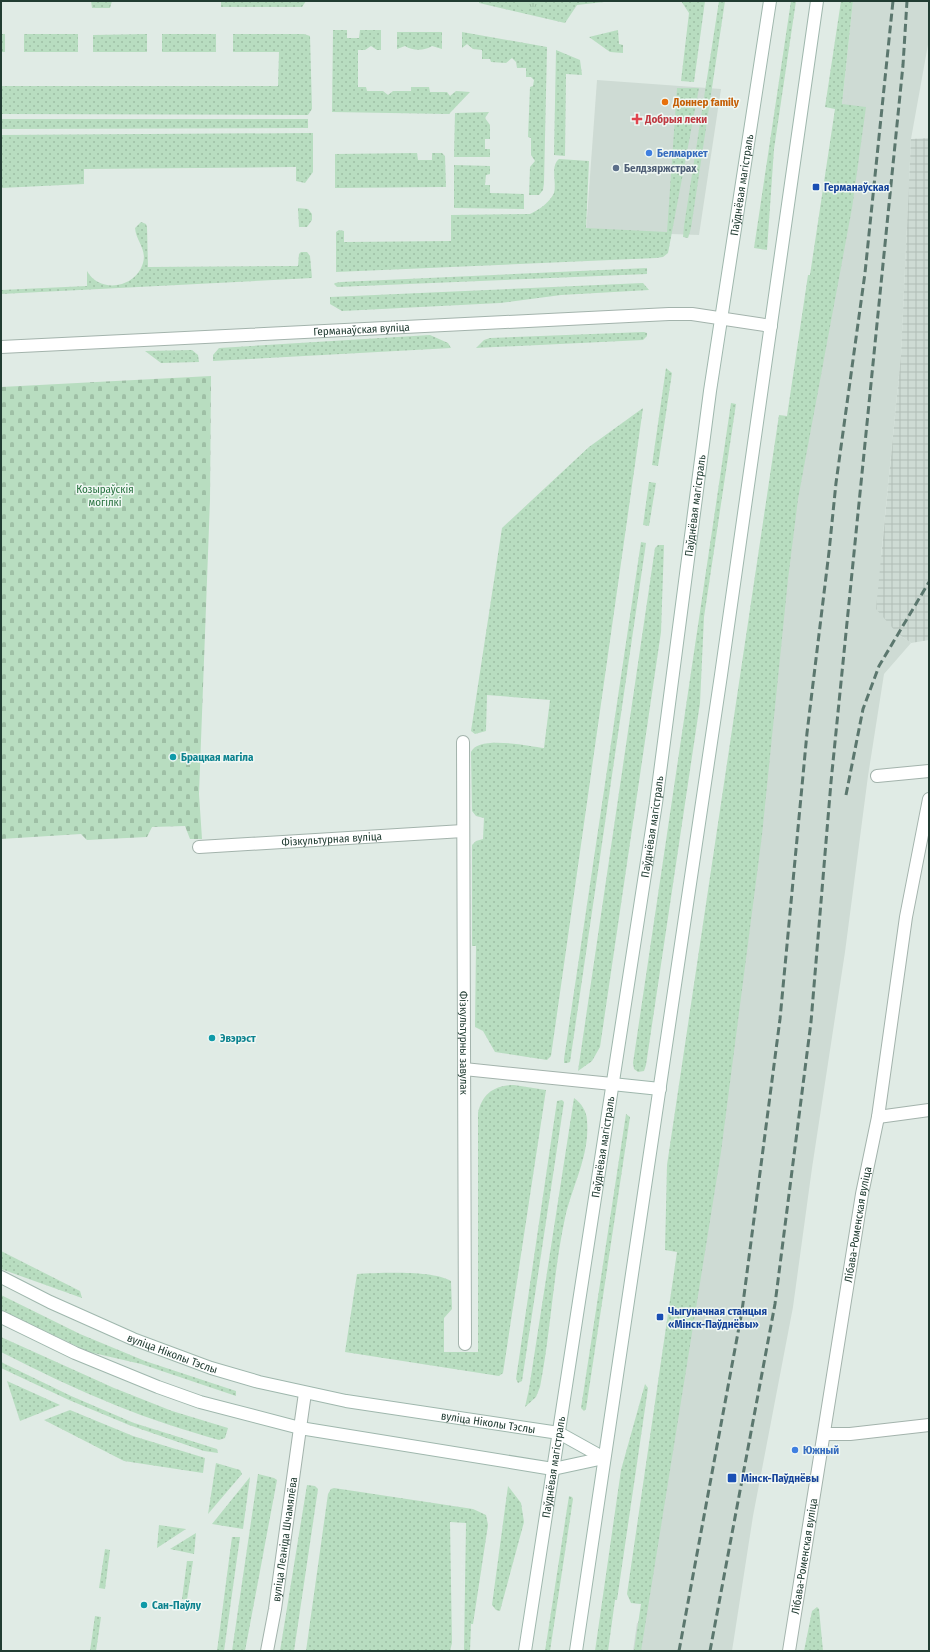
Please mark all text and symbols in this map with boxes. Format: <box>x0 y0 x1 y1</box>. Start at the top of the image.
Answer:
place label: Доннер family <box>672 96 740 109</box>
marker: Доннер family <box>660 97 670 107</box>
place label: Добрыя леки <box>644 113 707 126</box>
marker: Добрыя леки <box>632 114 642 124</box>
street label: Паўднёвая магістраль <box>728 133 756 237</box>
place label: Белмаркет <box>657 147 708 160</box>
marker: Белмаркет <box>644 148 654 158</box>
place label: Белдзяржстрах <box>624 162 697 175</box>
marker: Белдзяржстрах <box>611 163 621 173</box>
place label: Германаўская <box>824 181 889 194</box>
marker: Германаўская <box>811 182 821 192</box>
street label: Германаўская вуліца <box>313 321 410 339</box>
street label: Паўднёвая магістраль <box>682 454 709 557</box>
park label: Козыраўскія могілкі <box>76 483 134 509</box>
place label: Брацкая магіла <box>181 751 254 764</box>
marker: Брацкая магіла <box>168 752 178 762</box>
street label: Паўднёвая магістраль <box>639 775 666 879</box>
street label: Фізкультурная вуліца <box>281 830 382 849</box>
street label: Фізкультурны завулак <box>457 991 470 1096</box>
place label: Эвэрэст <box>220 1032 256 1045</box>
marker: Эвэрэст <box>207 1033 217 1043</box>
street label: Паўднёвая магістраль <box>589 1095 618 1199</box>
street label: Лібава-Роменская вуліца <box>842 1165 875 1283</box>
place label: Чыгуначная станцыя «Мінск-Паўднёвы» <box>668 1305 767 1331</box>
marker: Чыгуначная станцыя «Мінск-Паўднёвы» <box>655 1312 665 1322</box>
street label: вуліца Ніколы Тэслы <box>125 1331 219 1377</box>
street label: вуліца Ніколы Тэслы <box>440 1409 536 1436</box>
street label: Паўднёвая магістраль <box>540 1416 568 1519</box>
place label: Южный <box>803 1444 839 1457</box>
marker: Южный <box>790 1445 800 1455</box>
marker: Мінск-Паўднёвы <box>726 1472 738 1484</box>
place label: Мінск-Паўднёвы <box>741 1472 819 1485</box>
street label: вуліца Леаніда Шчамялёва <box>270 1476 300 1603</box>
street label: Лібава-Роменская вуліца <box>789 1497 820 1615</box>
place label: Сан-Паўлу <box>152 1599 202 1612</box>
marker: Сан-Паўлу <box>139 1600 149 1610</box>

